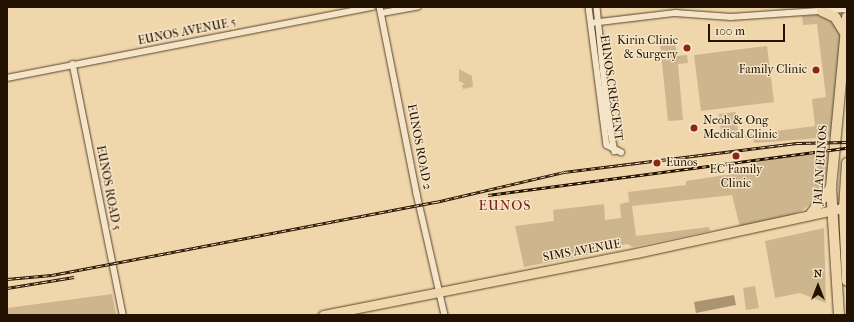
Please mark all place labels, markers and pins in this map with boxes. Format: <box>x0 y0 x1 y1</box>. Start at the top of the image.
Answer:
place label: Kirin Clinic & Surgery <box>617 34 678 62</box>
marker: Kirin Clinic & Surgery <box>681 42 693 54</box>
place label: Family Clinic <box>739 63 807 77</box>
marker: Family Clinic <box>810 64 822 76</box>
place label: Neoh & Ong Medical Clinic <box>703 114 777 142</box>
marker: Neoh & Ong Medical Clinic <box>688 122 700 134</box>
marker: EC Family Clinic <box>730 150 742 162</box>
place label: Eunos <box>666 156 698 170</box>
marker: Eunos <box>651 157 663 169</box>
place label: EC Family Clinic <box>710 163 762 191</box>

